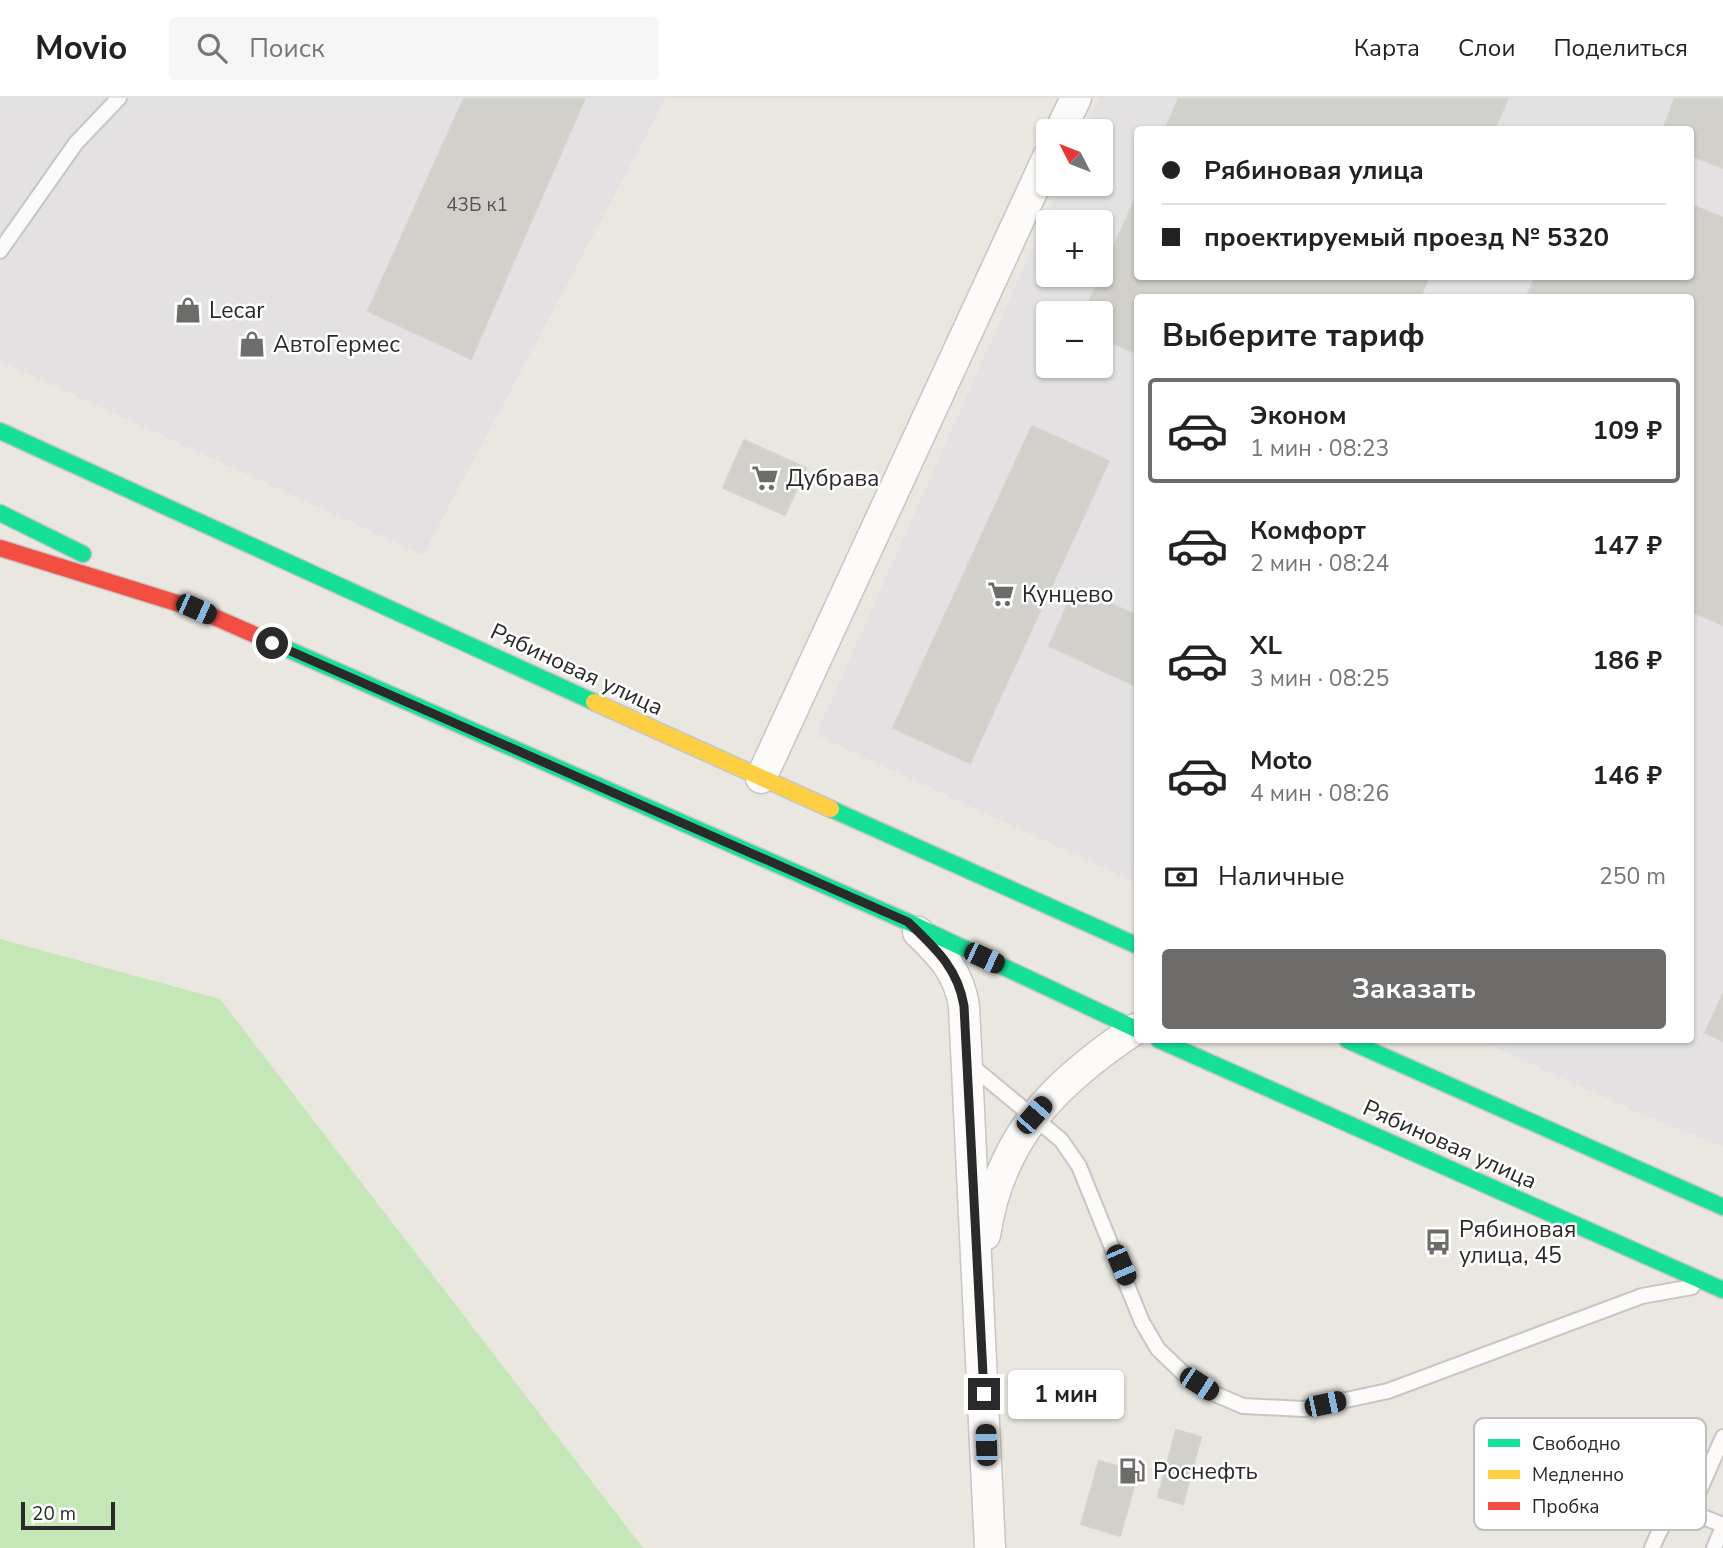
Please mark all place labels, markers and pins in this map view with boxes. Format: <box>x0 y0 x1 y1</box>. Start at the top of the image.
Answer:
shop icon: Lecar <box>173 295 203 325</box>
place label: Lecar <box>209 295 265 326</box>
shop icon: АвтоГермес <box>237 329 267 359</box>
place label: АвтоГермес <box>273 329 400 360</box>
supermarket icon: Дубрава <box>750 463 780 493</box>
place label: Дубрава <box>786 463 880 494</box>
supermarket icon: Кунцево <box>986 579 1016 609</box>
place label: Кунцево <box>1022 579 1114 610</box>
place label: Рябиновая улица, 45 <box>1459 1214 1576 1271</box>
bus stop icon: Рябиновая улица, 45 <box>1423 1227 1453 1257</box>
fuel station icon: Роснефть <box>1117 1456 1147 1486</box>
place label: Роснефть <box>1153 1456 1258 1487</box>

